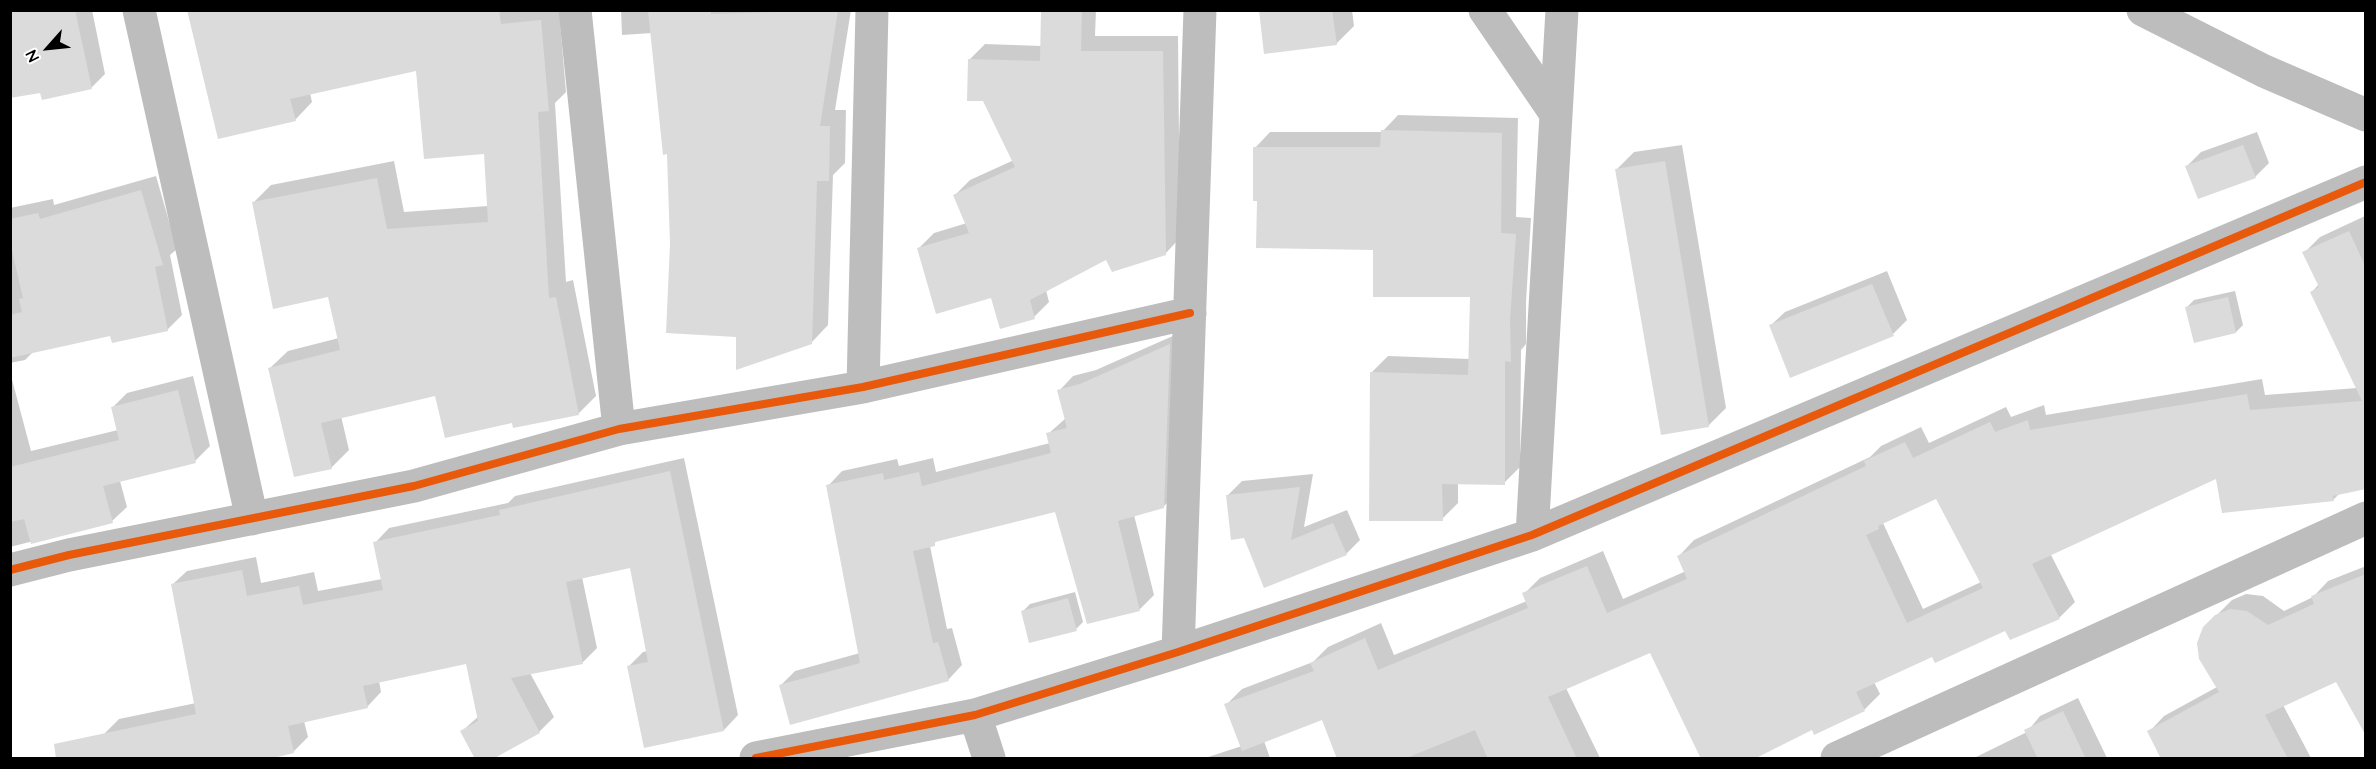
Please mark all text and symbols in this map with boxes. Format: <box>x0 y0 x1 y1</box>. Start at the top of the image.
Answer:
north arrow <box>18 18 78 78</box>
text: N <box>20 46 44 66</box>

